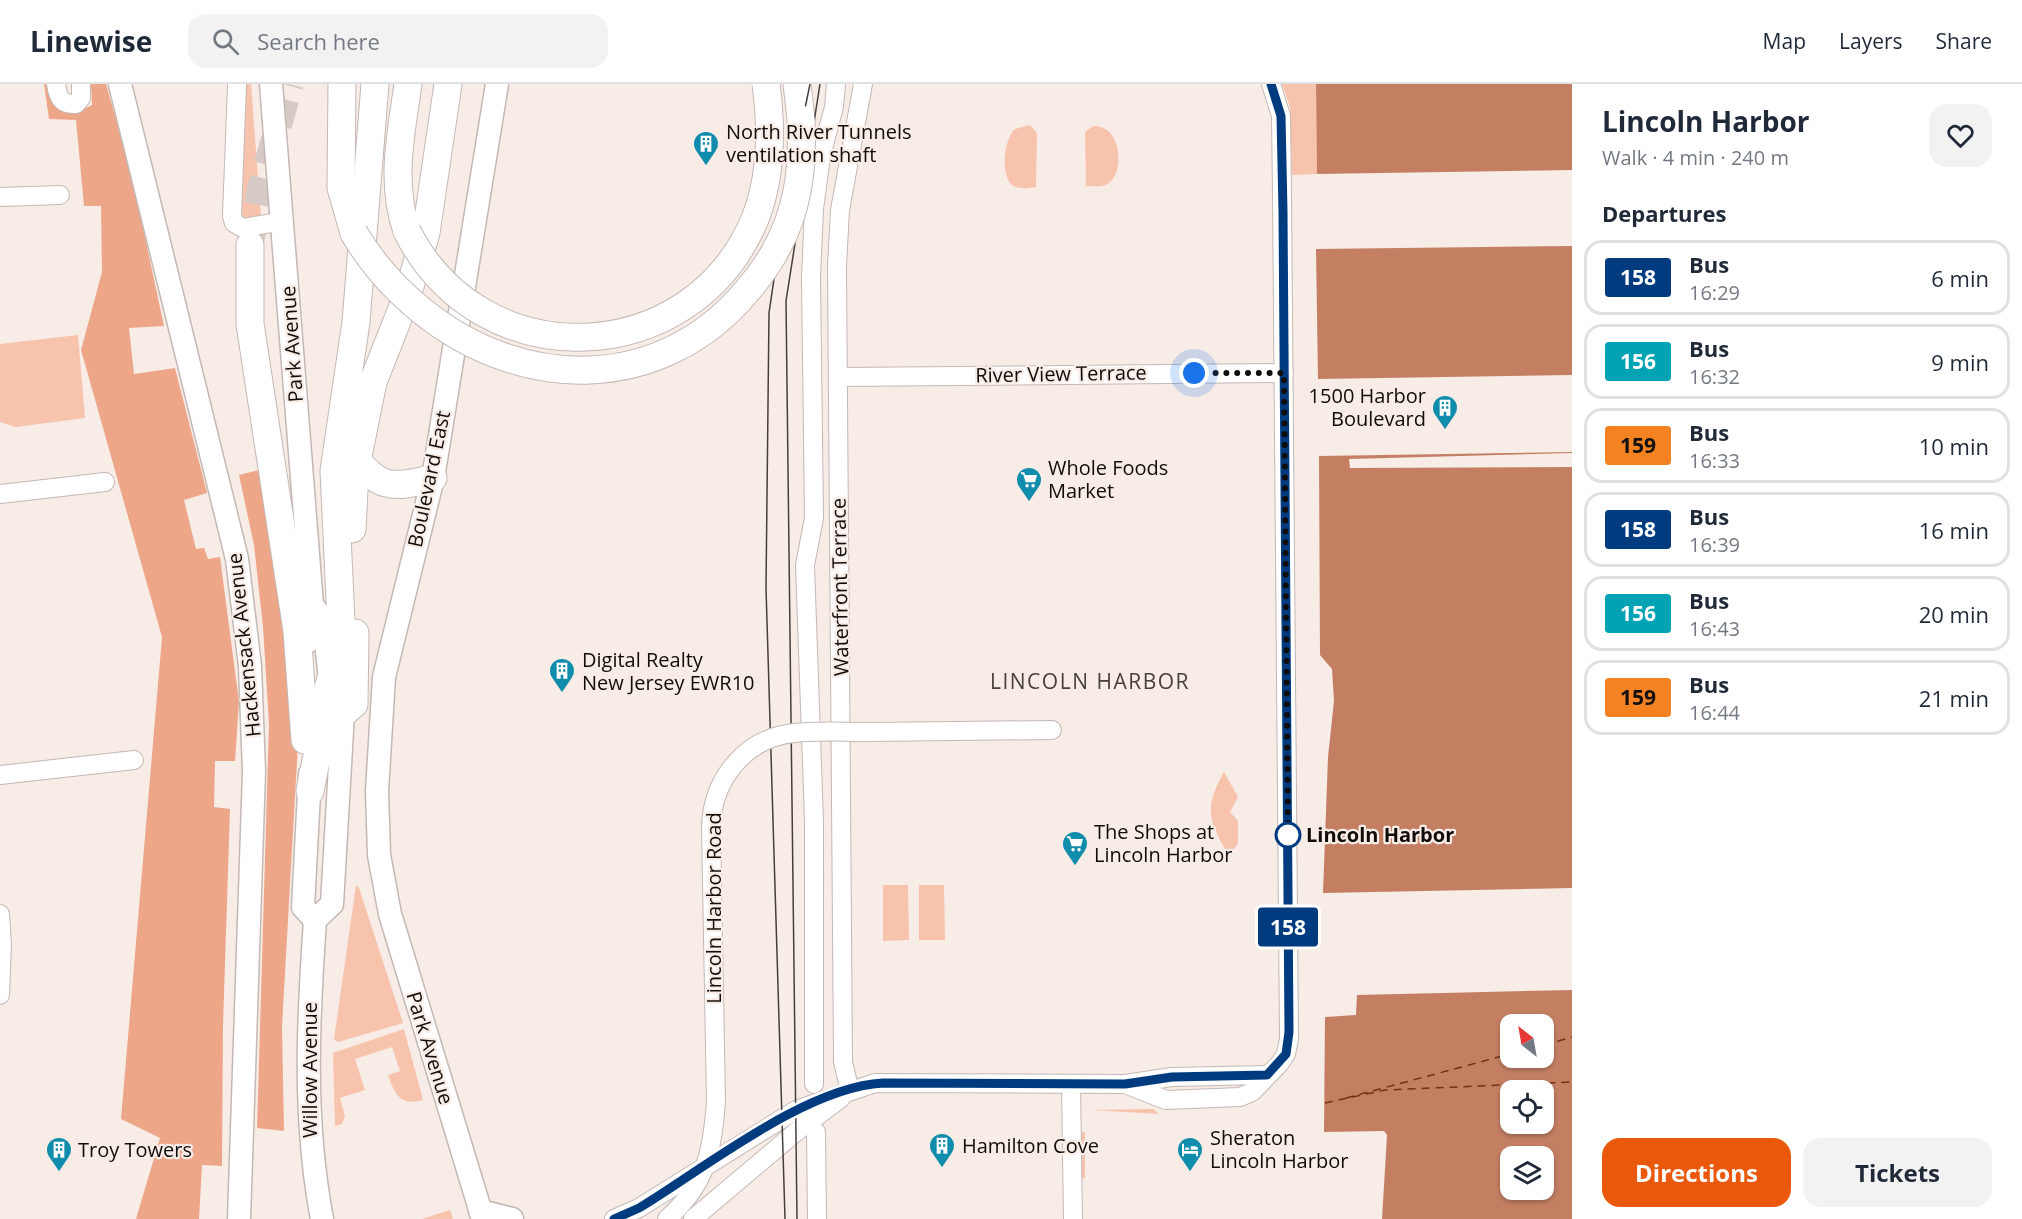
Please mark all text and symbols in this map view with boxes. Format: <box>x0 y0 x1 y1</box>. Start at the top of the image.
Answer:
search box <box>188 14 608 68</box>
text: Linewise <box>30 22 152 60</box>
icon: search <box>209 25 242 58</box>
text: Search here <box>257 26 380 56</box>
text: Map <box>1763 27 1806 55</box>
text: Layers <box>1839 27 1903 55</box>
text: Share <box>1936 27 1992 55</box>
text: Lincoln Harbor <box>1602 102 1810 140</box>
button: heart <box>1929 104 1992 167</box>
place label: North River Tunnels ventilation shaft <box>726 118 911 168</box>
building icon: North River Tunnels ventilation shaft <box>691 129 721 167</box>
text: Walk · 4 min · 240 m <box>1602 144 1789 171</box>
text: Departures <box>1602 198 1726 228</box>
text: Bus <box>1689 249 1729 279</box>
text: 158 <box>1620 263 1656 291</box>
text: 6 min <box>1931 263 1989 293</box>
text: 16:29 <box>1689 279 1740 306</box>
street label: Park Avenue <box>274 285 309 403</box>
text: Bus <box>1689 333 1729 363</box>
text: 156 <box>1620 347 1656 375</box>
text: 9 min <box>1931 347 1989 377</box>
your location <box>1179 358 1209 388</box>
street label: River View Terrace <box>975 359 1147 388</box>
text: 16:32 <box>1689 363 1740 390</box>
place label: 1500 Harbor Boulevard <box>1309 382 1426 432</box>
building icon: 1500 Harbor Boulevard <box>1430 393 1460 431</box>
street label: Boulevard East <box>401 408 456 550</box>
text: Bus <box>1689 417 1729 447</box>
text: 159 <box>1620 431 1656 459</box>
text: 10 min <box>1919 431 1989 461</box>
text: 16:33 <box>1689 447 1740 474</box>
place label: Whole Foods Market <box>1048 454 1168 504</box>
supermarket icon: Whole Foods Market <box>1014 465 1044 503</box>
street label: Waterfront Terrace <box>824 498 855 676</box>
text: Bus <box>1689 501 1729 531</box>
text: 158 <box>1620 515 1656 543</box>
text: 16 min <box>1919 515 1989 545</box>
text: 16:39 <box>1689 531 1740 558</box>
street label: Hackensack Avenue <box>220 552 267 738</box>
text: Bus <box>1689 585 1729 615</box>
text: 156 <box>1620 599 1656 627</box>
text: 20 min <box>1919 599 1989 629</box>
text: 16:43 <box>1689 615 1740 642</box>
place label: Digital Realty New Jersey EWR10 <box>582 646 755 696</box>
building icon: Digital Realty New Jersey EWR10 <box>547 656 577 694</box>
district label: LINCOLN HARBOR <box>990 667 1190 695</box>
text: Bus <box>1689 669 1729 699</box>
text: 159 <box>1620 683 1656 711</box>
text: 21 min <box>1919 683 1989 713</box>
text: 16:44 <box>1689 699 1740 726</box>
street label: Lincoln Harbor Road <box>700 812 727 1004</box>
place label: The Shops at Lincoln Harbor <box>1094 818 1232 868</box>
place label: Lincoln Harbor <box>1306 821 1454 848</box>
marker: Lincoln Harbor <box>1275 822 1301 848</box>
supermarket icon: The Shops at Lincoln Harbor <box>1060 829 1090 867</box>
line badge: 158 <box>1254 908 1322 946</box>
text: 158 <box>1270 913 1306 941</box>
street label: Park Avenue <box>401 988 460 1108</box>
street label: Willow Avenue <box>296 1002 323 1138</box>
north arrow <box>1500 1014 1554 1068</box>
map controls <box>1500 1014 1554 1200</box>
button: locate <box>1500 1080 1554 1134</box>
place label: Sheraton Lincoln Harbor <box>1210 1124 1348 1174</box>
building icon: Hamilton Cove <box>927 1131 957 1169</box>
place label: Hamilton Cove <box>962 1132 1099 1159</box>
building icon: Troy Towers <box>44 1135 74 1173</box>
hotel icon: Sheraton Lincoln Harbor <box>1175 1135 1205 1173</box>
place label: Troy Towers <box>78 1136 192 1163</box>
button: Directions <box>1602 1138 1791 1207</box>
button: Tickets <box>1803 1138 1992 1207</box>
button: layers <box>1500 1146 1554 1200</box>

